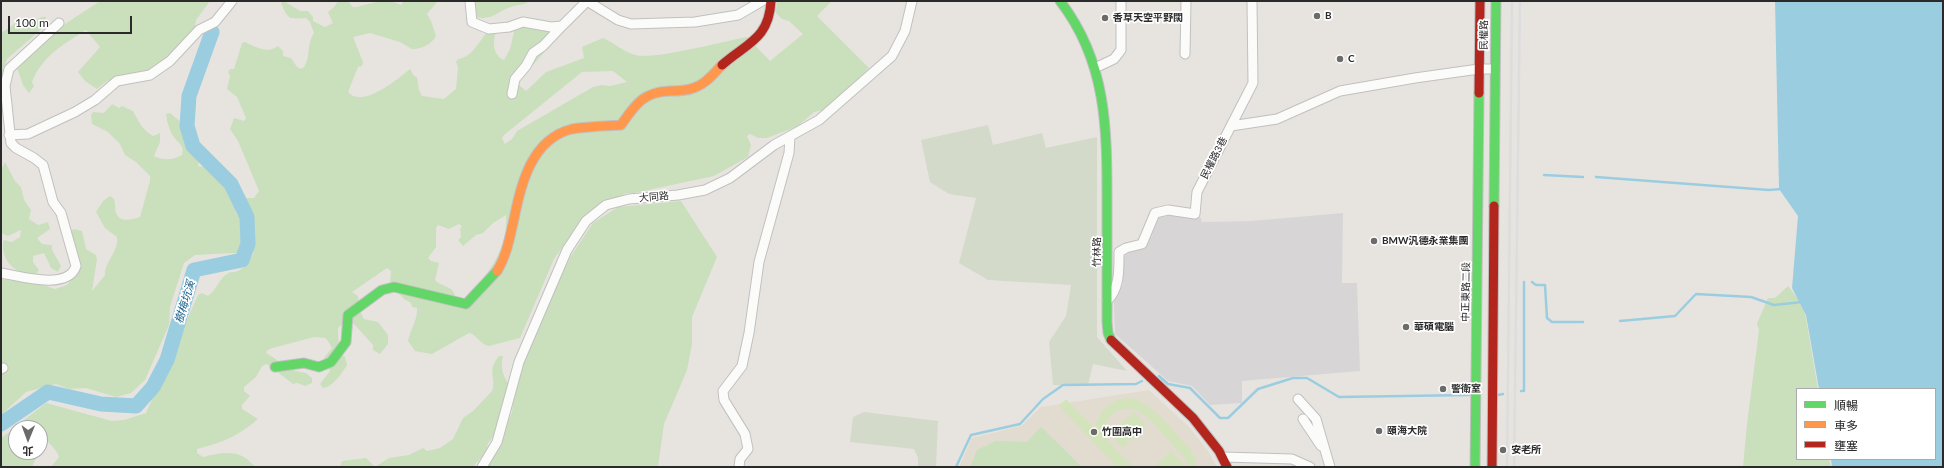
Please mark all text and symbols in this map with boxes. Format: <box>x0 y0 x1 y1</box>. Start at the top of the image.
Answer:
scale bar <box>10 8 134 34</box>
place label: B <box>1325 10 1332 22</box>
marker: B <box>1312 11 1322 21</box>
place label: 香草天空平野闊 <box>1113 12 1183 24</box>
marker: 香草天空平野闊 <box>1100 13 1110 23</box>
text: 100 m <box>15 15 49 30</box>
street label: 民權路 <box>1478 20 1490 50</box>
place label: C <box>1348 53 1355 65</box>
marker: C <box>1335 54 1345 64</box>
street label: 民權路3巷 <box>1198 135 1230 181</box>
street label: 大同路 <box>639 190 669 204</box>
place label: BMW汎德永業集團 <box>1382 235 1469 247</box>
marker: BMW汎德永業集團 <box>1369 236 1379 246</box>
street label: 竹林路 <box>1091 237 1103 267</box>
street label: 中正東路二段 <box>1459 262 1473 322</box>
water label: 樹梅坑溪 <box>172 279 198 325</box>
place label: 華碩電腦 <box>1414 321 1454 333</box>
marker: 華碩電腦 <box>1401 322 1411 332</box>
place label: 警衛室 <box>1451 383 1481 395</box>
marker: 警衛室 <box>1438 384 1448 394</box>
legend <box>1796 388 1936 460</box>
text: 順暢 <box>1834 398 1858 413</box>
text: 車多 <box>1834 418 1858 433</box>
north arrow <box>8 420 48 460</box>
place label: 頤海大院 <box>1387 425 1427 437</box>
place label: 竹圍高中 <box>1102 426 1142 438</box>
marker: 頤海大院 <box>1374 426 1384 436</box>
marker: 竹圍高中 <box>1089 427 1099 437</box>
text: 壅塞 <box>1834 438 1858 453</box>
place label: 安老所 <box>1511 444 1541 456</box>
text: 北 <box>22 445 33 458</box>
marker: 安老所 <box>1498 445 1508 455</box>

